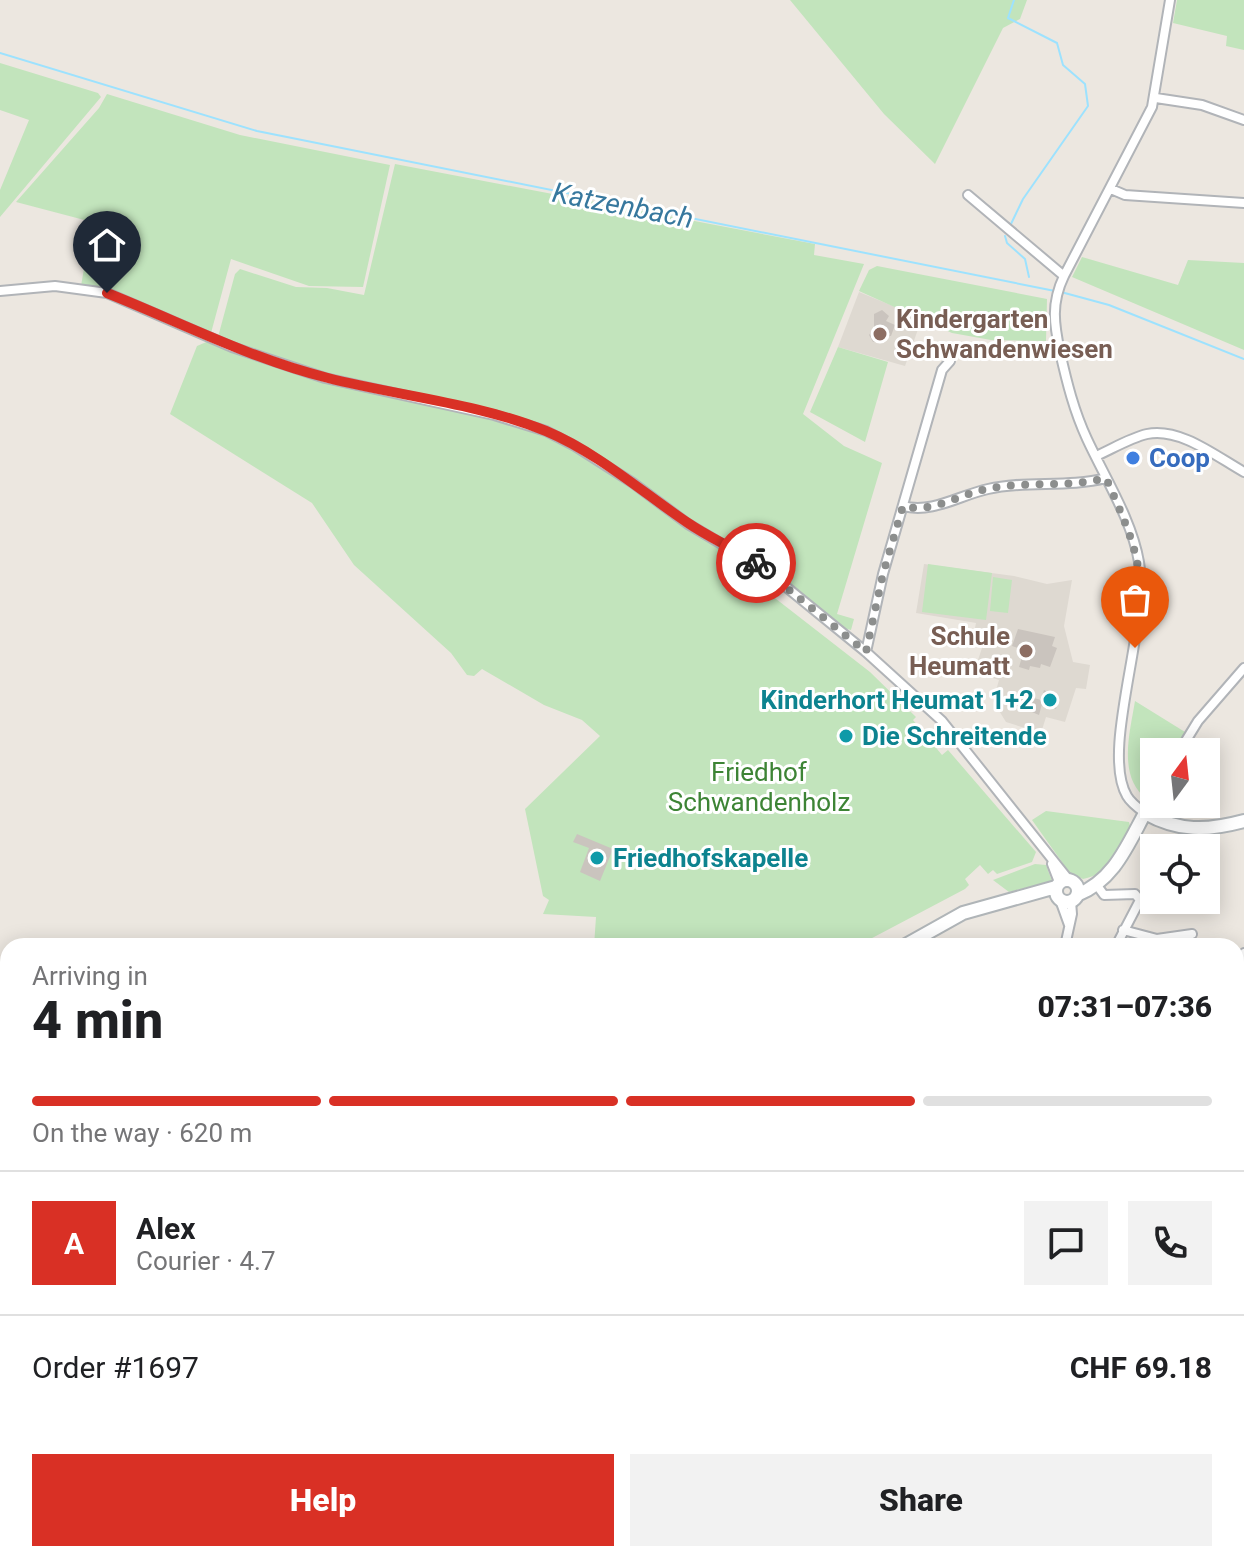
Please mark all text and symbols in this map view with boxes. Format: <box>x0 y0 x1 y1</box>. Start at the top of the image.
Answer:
water label: Katzenbach <box>550 176 696 235</box>
pin <box>73 211 141 293</box>
icon: home <box>85 223 129 267</box>
place label: Kindergarten Schwandenwiesen <box>896 304 1113 364</box>
marker: Kindergarten Schwandenwiesen <box>871 325 889 343</box>
place label: Coop <box>1149 443 1210 473</box>
marker: Coop <box>1124 449 1142 467</box>
courier <box>716 523 796 603</box>
icon: bike <box>734 541 778 585</box>
pin <box>1101 566 1169 648</box>
icon: bag <box>1113 578 1157 622</box>
place label: Schule Heumatt <box>909 621 1010 681</box>
marker: Schule Heumatt <box>1017 642 1035 660</box>
place label: Kinderhort Heumat 1+2 <box>761 685 1034 715</box>
marker: Kinderhort Heumat 1+2 <box>1041 691 1059 709</box>
place label: Die Schreitende <box>862 721 1047 751</box>
marker: Die Schreitende <box>837 727 855 745</box>
north arrow <box>1140 738 1220 818</box>
map controls <box>1140 738 1220 914</box>
park label: Friedhof Schwandenholz <box>668 757 850 817</box>
button: locate <box>1140 834 1220 914</box>
place label: Friedhofskapelle <box>613 843 808 873</box>
marker: Friedhofskapelle <box>588 849 606 867</box>
text: Arriving in <box>32 961 148 991</box>
text: 07:31–07:36 <box>1037 989 1212 1024</box>
text: 4 min <box>32 990 163 1051</box>
text: On the way · 620 m <box>32 1118 252 1148</box>
button: chat <box>1024 1201 1108 1285</box>
button: phone <box>1128 1201 1212 1285</box>
text: Alex <box>136 1211 196 1246</box>
text: A <box>64 1226 84 1261</box>
text: Courier · 4.7 <box>136 1246 276 1276</box>
text: Order #1697 <box>32 1350 199 1385</box>
text: CHF 69.18 <box>1070 1350 1212 1385</box>
button: Help <box>32 1454 614 1546</box>
button: Share <box>630 1454 1212 1546</box>

